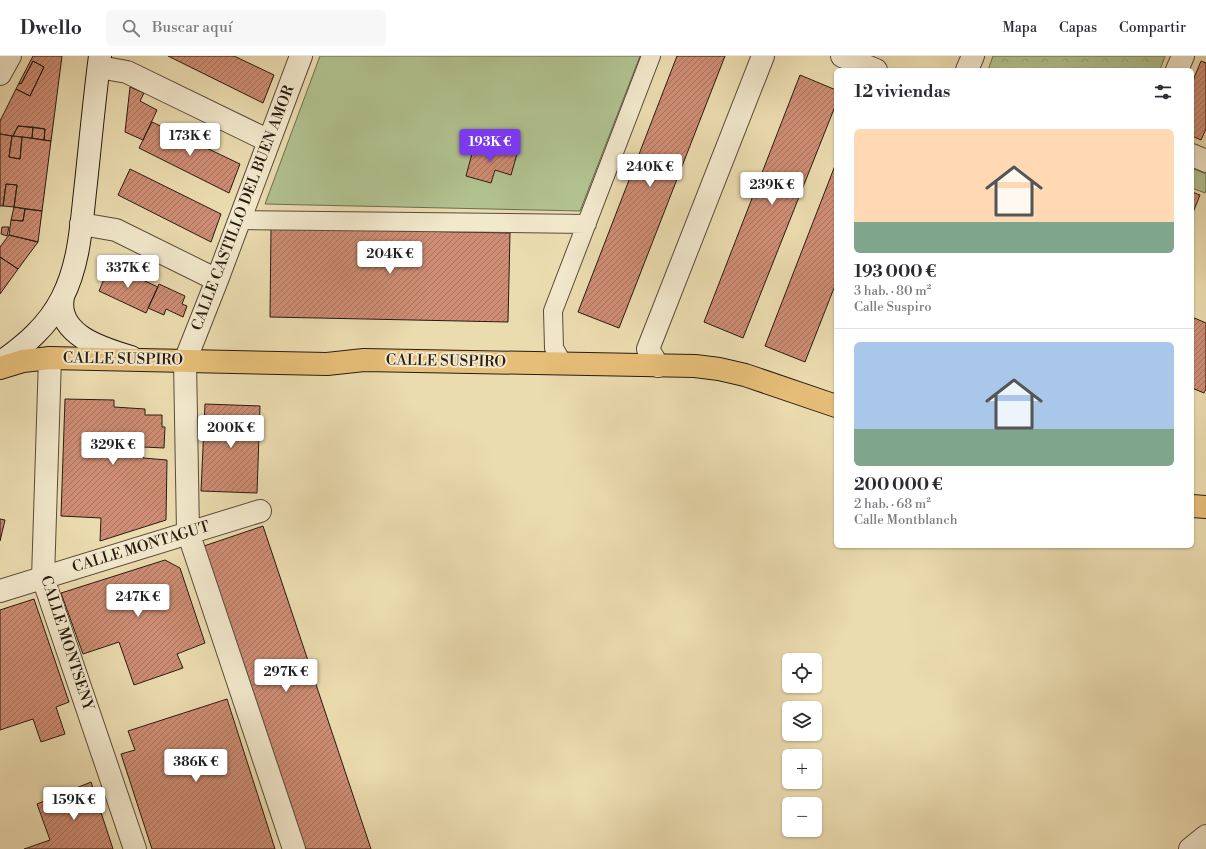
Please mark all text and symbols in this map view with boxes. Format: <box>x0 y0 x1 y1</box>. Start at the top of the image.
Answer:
search box <box>106 10 386 46</box>
text: Dwello <box>20 16 82 40</box>
icon: search <box>120 17 142 39</box>
text: Buscar aquí <box>152 18 233 37</box>
text: Mapa <box>1002 19 1037 37</box>
text: Capas <box>1059 19 1097 37</box>
text: Compartir <box>1119 19 1186 37</box>
text: 12 viviendas <box>854 81 950 103</box>
icon: filters <box>1152 81 1174 103</box>
street label: CALLE CASTILLO DEL BUEN AMOR <box>187 82 299 333</box>
pin: 173K € <box>157 123 223 157</box>
text: 173K € <box>169 128 211 144</box>
pin: 193K € <box>457 129 523 163</box>
text: 193K € <box>468 134 512 150</box>
pin: 240K € <box>617 154 683 188</box>
icon: home <box>978 155 1050 227</box>
text: 240K € <box>626 159 674 175</box>
pin: 239K € <box>739 172 805 206</box>
text: 239K € <box>749 177 795 193</box>
pin: 204K € <box>357 241 423 275</box>
text: 204K € <box>366 246 414 262</box>
pin: 337K € <box>95 255 161 289</box>
text: 337K € <box>106 260 150 276</box>
text: 193 000 € <box>854 261 936 283</box>
text: 3 hab. · 80 m² <box>854 283 931 299</box>
text: Calle Suspiro <box>854 299 932 315</box>
street label: CALLE SUSPIRO <box>63 348 184 370</box>
street label: CALLE SUSPIRO <box>386 350 507 372</box>
icon: home <box>978 368 1050 440</box>
pin: 200K € <box>198 415 264 449</box>
text: 200K € <box>207 420 255 436</box>
pin: 329K € <box>80 432 146 466</box>
text: 329K € <box>90 437 136 453</box>
text: 200 000 € <box>854 474 943 496</box>
text: 2 hab. · 68 m² <box>854 496 931 512</box>
text: Calle Montblanch <box>854 512 958 528</box>
street label: CALLE MONTAGUT <box>70 517 212 577</box>
street label: CALLE MONTSENY <box>36 573 98 714</box>
pin: 247K € <box>105 584 171 618</box>
text: 247K € <box>115 589 161 605</box>
map controls <box>782 653 822 837</box>
button: locate <box>782 653 822 693</box>
pin: 297K € <box>253 659 319 693</box>
text: 297K € <box>263 664 309 680</box>
button: layers <box>782 701 822 741</box>
pin: 386K € <box>163 749 229 783</box>
button: + <box>782 749 822 789</box>
text: 386K € <box>173 754 219 770</box>
pin: 159K € <box>41 787 107 821</box>
text: 159K € <box>52 792 96 808</box>
button: − <box>782 797 822 837</box>

